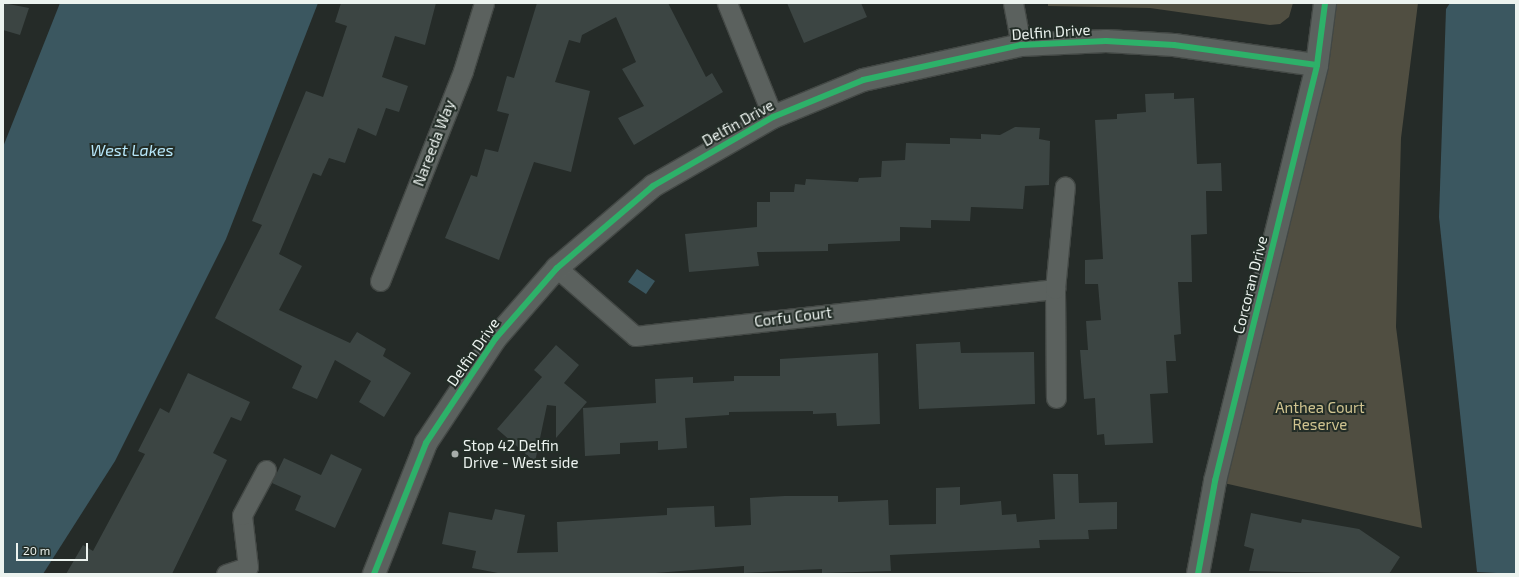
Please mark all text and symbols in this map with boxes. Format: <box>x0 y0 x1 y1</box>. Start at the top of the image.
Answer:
street label: Delfin Drive <box>1011 20 1091 44</box>
street label: Delfin Drive <box>699 96 777 150</box>
street label: Nareeda Way <box>409 97 459 189</box>
water label: West Lakes <box>90 140 174 160</box>
street label: Corcoran Drive <box>1229 234 1271 336</box>
street label: Corfu Court <box>753 303 833 331</box>
street label: Delfin Drive <box>443 314 503 390</box>
park label: Anthea Court Reserve <box>1275 398 1365 433</box>
place label: Stop 42 Delfin Drive - West side <box>463 436 579 471</box>
marker: Stop 42 Delfin Drive - West side <box>450 449 460 459</box>
scale bar <box>18 535 90 561</box>
text: 20 m <box>23 543 50 557</box>

